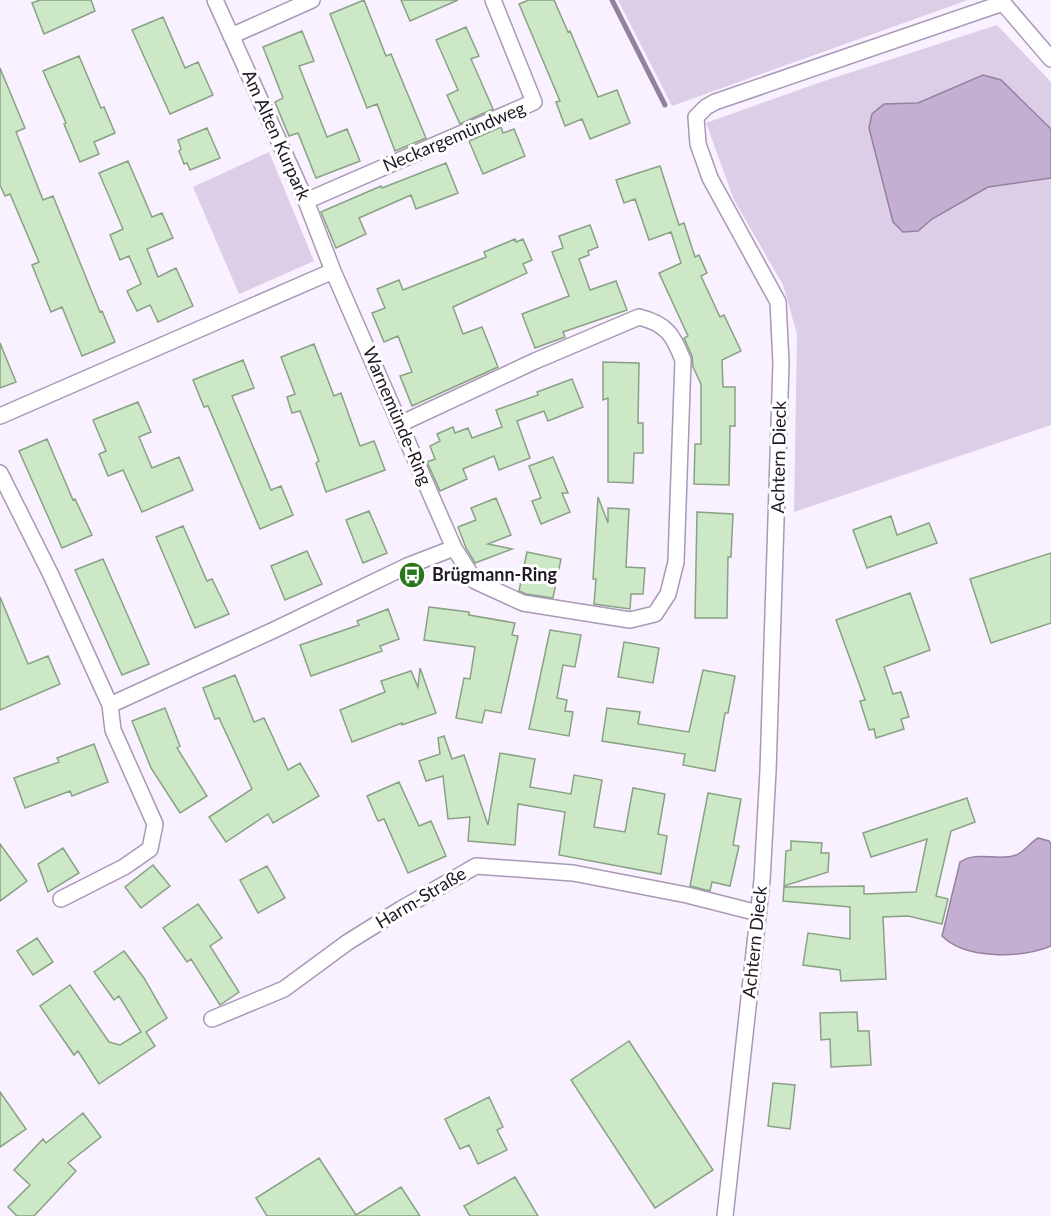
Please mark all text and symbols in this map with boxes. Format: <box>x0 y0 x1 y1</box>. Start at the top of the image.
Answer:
street label: Am Alten Kurpark <box>238 66 316 204</box>
street label: Neckargemündweg <box>379 96 528 176</box>
street label: Warnemünde-Ring <box>359 343 437 488</box>
street label: Achtern Dieck <box>766 400 790 513</box>
bus stop icon: Brügmann-Ring <box>397 560 427 590</box>
place label: Brügmann-Ring <box>432 563 557 585</box>
street label: Harm-Straße <box>371 862 470 933</box>
street label: Achtern Dieck <box>737 884 771 999</box>

